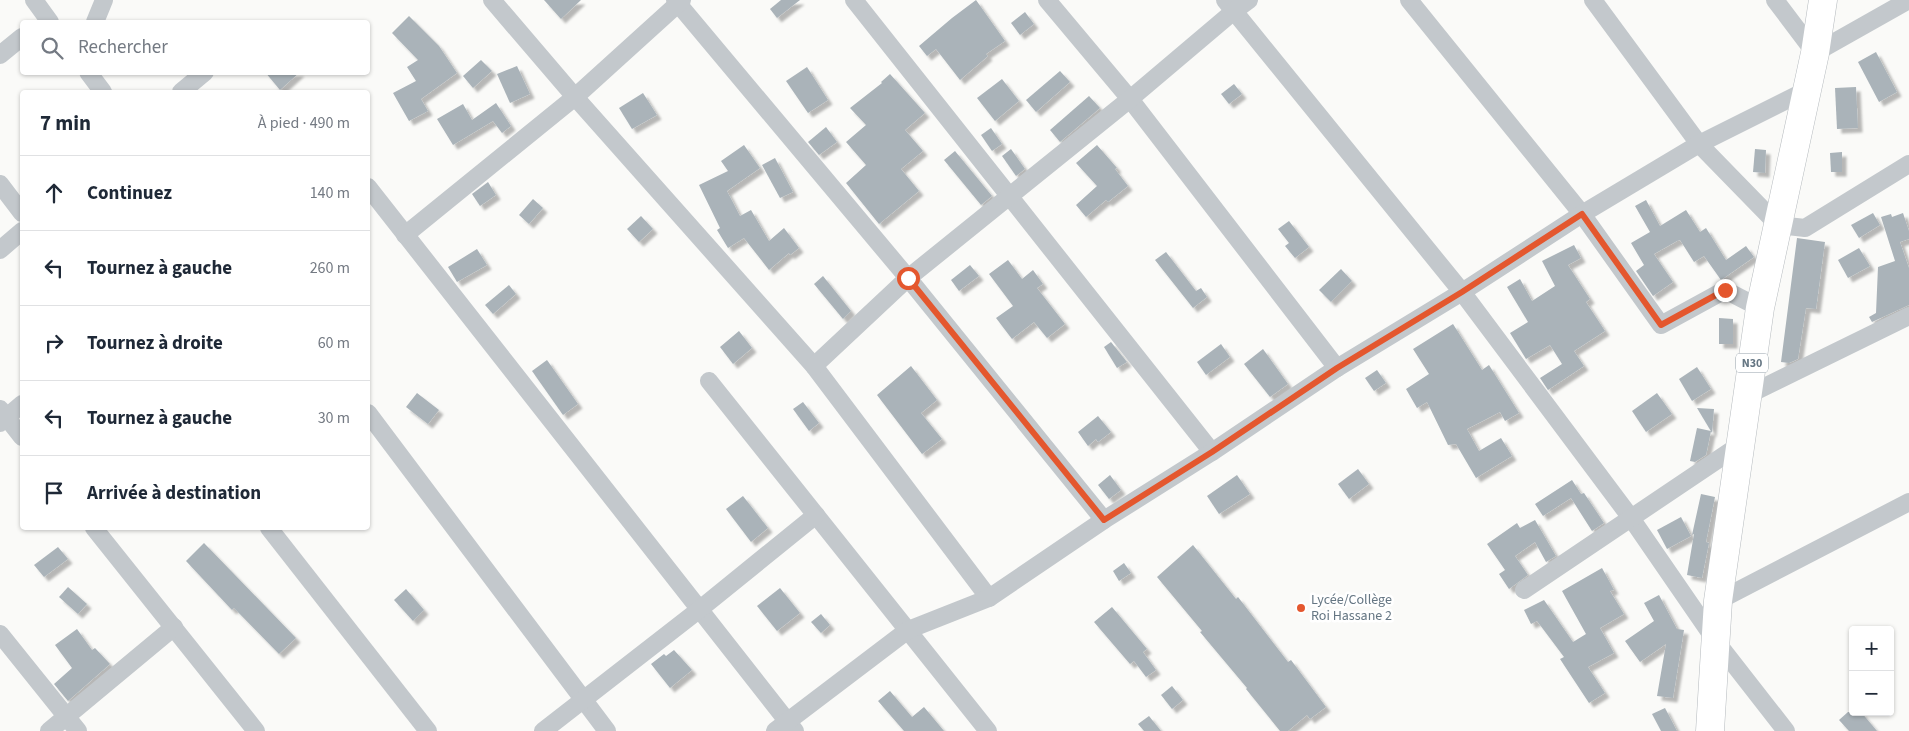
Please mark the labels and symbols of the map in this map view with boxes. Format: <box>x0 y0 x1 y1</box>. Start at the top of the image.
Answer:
route start <box>897 267 920 290</box>
route end <box>1714 279 1737 302</box>
road number: N30 <box>1736 353 1768 372</box>
place label: Lycée/Collège Roi Hassane 2 <box>1311 590 1392 626</box>
marker: Lycée/Collège Roi Hassane 2 <box>1295 602 1307 614</box>

